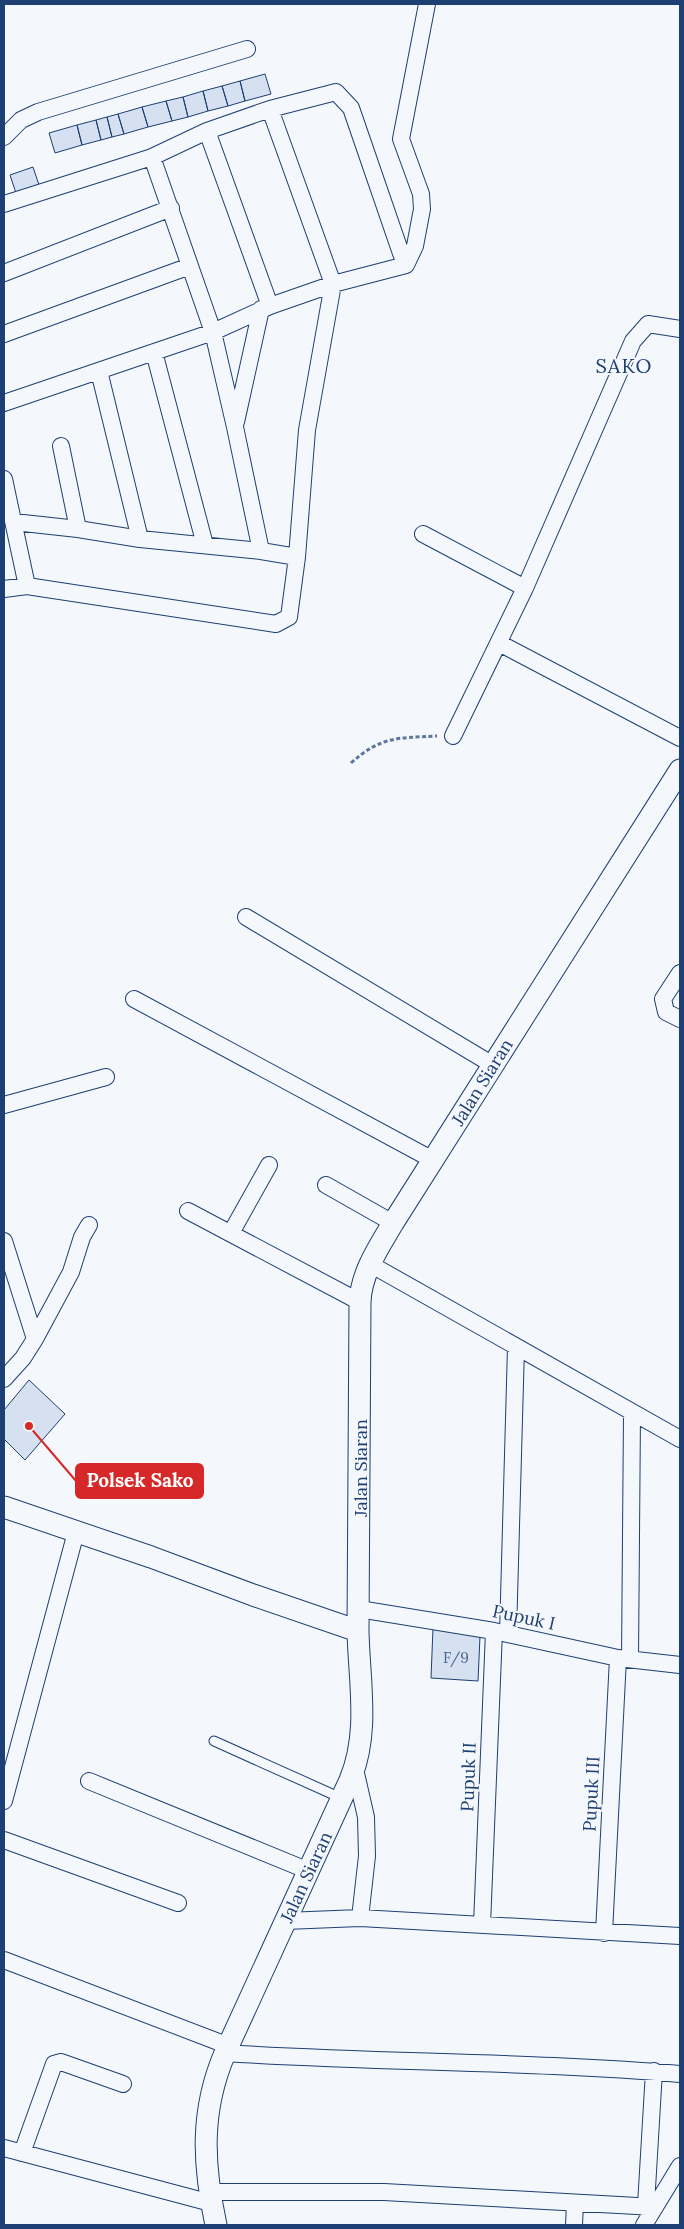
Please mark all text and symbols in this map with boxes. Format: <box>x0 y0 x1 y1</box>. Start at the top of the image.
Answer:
district label: SAKO <box>596 353 652 378</box>
street label: Jalan Siaran <box>446 1034 518 1130</box>
street label: Jalan Siaran <box>349 1419 372 1518</box>
callout: Polsek Sako <box>76 1464 203 1498</box>
text: Polsek Sako <box>86 1468 194 1492</box>
street label: Pupuk I <box>491 1599 557 1635</box>
house number: F/9 <box>443 1648 469 1668</box>
street label: Pupuk II <box>455 1742 481 1812</box>
street label: Pupuk III <box>578 1756 604 1832</box>
street label: Jalan Siaran <box>274 1828 337 1927</box>

